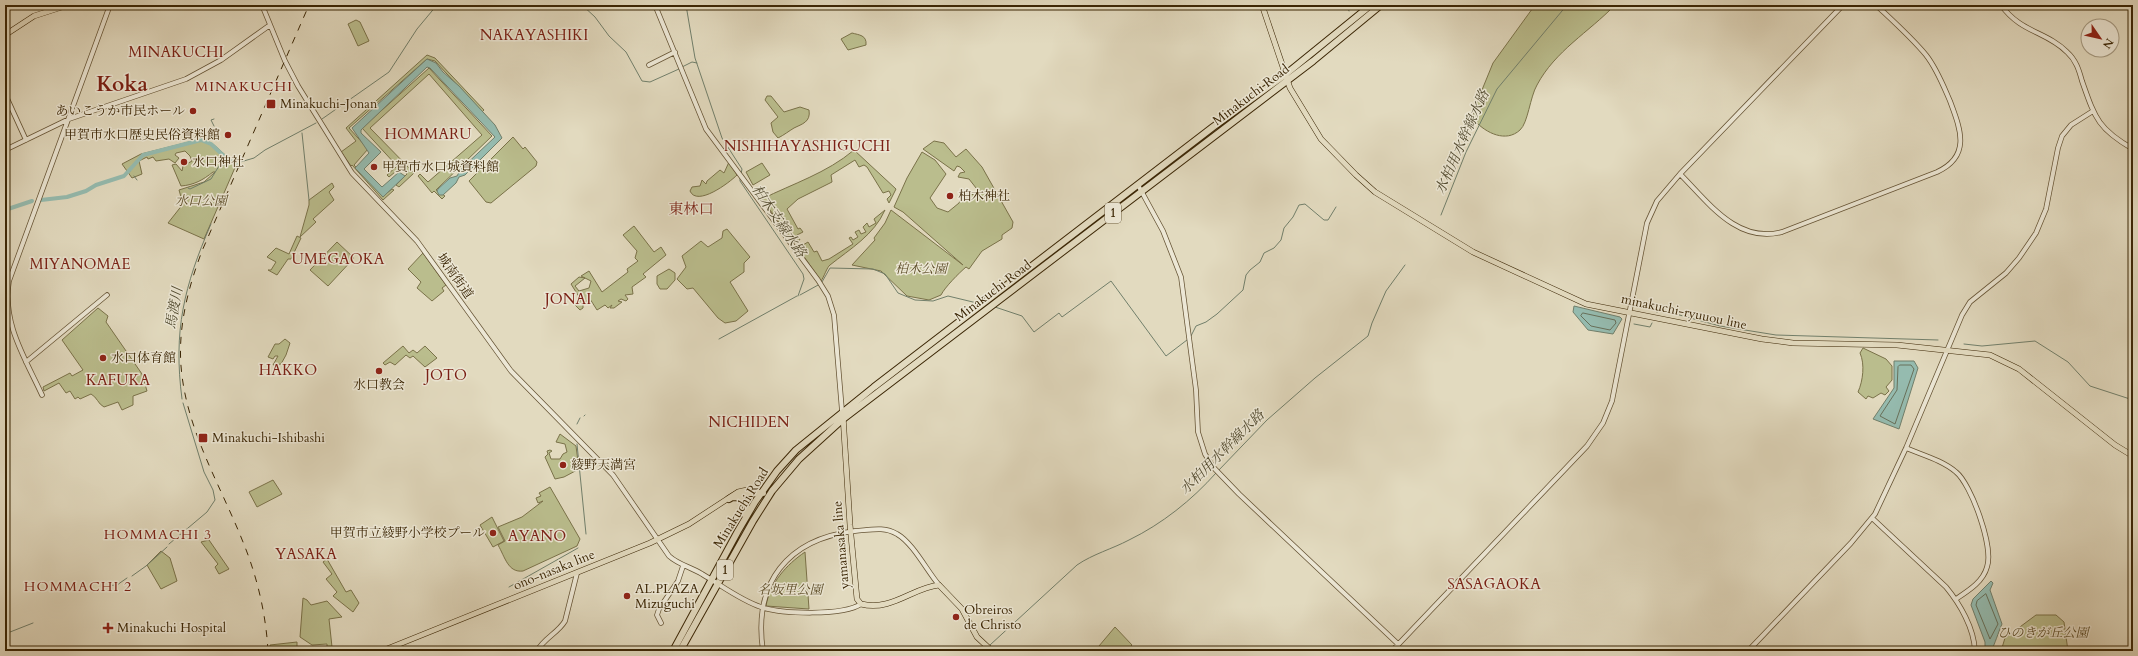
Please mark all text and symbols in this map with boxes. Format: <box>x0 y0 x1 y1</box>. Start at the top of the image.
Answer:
north arrow <box>2080 18 2120 58</box>
district label: NAKAYASHIKI <box>480 25 588 45</box>
text: N <box>2099 35 2117 52</box>
district label: MINAKUCHI <box>128 42 224 62</box>
street label: Minakuchi Road <box>1209 60 1293 130</box>
district label: Koka <box>96 70 148 99</box>
district label: MINAKUCHI <box>195 77 293 96</box>
water label: 水柏用水幹線水路 <box>1431 86 1494 197</box>
place label: Minakuchi-Jonan <box>280 95 378 113</box>
marker: Minakuchi-Jonan <box>265 98 277 110</box>
place label: あいこうか市民ホール <box>55 102 185 120</box>
marker: あいこうか市民ホール <box>188 106 198 116</box>
district label: HOMMARU <box>384 124 472 144</box>
place label: 甲賀市水口歴史民俗資料館 <box>64 126 220 144</box>
marker: 甲賀市水口歴史民俗資料館 <box>223 130 233 140</box>
district label: NISHIHAYASHIGUCHI <box>724 136 890 156</box>
place label: 水口神社 <box>192 153 244 171</box>
marker: 水口神社 <box>179 157 189 167</box>
place label: 甲賀市水口城資料館 <box>382 158 499 176</box>
marker: 甲賀市水口城資料館 <box>369 162 379 172</box>
water label: 柏木支線水路 <box>748 181 811 262</box>
place label: 柏木神社 <box>958 187 1010 205</box>
marker: 柏木神社 <box>945 191 955 201</box>
park label: 水口公園 <box>175 192 229 210</box>
district label: 東林口 <box>668 199 714 219</box>
road number: 1 <box>1105 203 1121 223</box>
district label: UMEGAOKA <box>292 249 385 269</box>
street label: 城南街道 <box>433 250 477 302</box>
district label: MIYANOMAE <box>30 254 130 274</box>
street label: Minakuchi Road <box>951 256 1035 326</box>
park label: 柏木公園 <box>895 260 949 278</box>
water label: 馬渡川 <box>161 284 187 330</box>
district label: JONAI <box>543 289 591 309</box>
street label: minakuchi-ryuuou line <box>1619 290 1749 334</box>
place label: 水口体育館 <box>111 349 176 367</box>
marker: 水口体育館 <box>98 353 108 363</box>
district label: HAKKO <box>259 360 317 380</box>
district label: JOTO <box>423 365 467 385</box>
marker: 水口教会 <box>374 366 384 376</box>
district label: KAFUKA <box>86 370 151 390</box>
place label: 水口教会 <box>353 376 405 394</box>
water label: 水柏用水幹線水路 <box>1176 405 1269 498</box>
district label: NICHIDEN <box>708 412 790 432</box>
place label: Minakuchi-Ishibashi <box>212 429 325 447</box>
marker: Minakuchi-Ishibashi <box>197 432 209 444</box>
place label: 綾野天満宮 <box>571 456 636 474</box>
marker: 綾野天満宮 <box>558 460 568 470</box>
street label: Minakuchi Road <box>709 464 773 552</box>
street label: yamanasaka line <box>828 500 854 591</box>
place label: 甲賀市立綾野小学校プール <box>330 524 485 542</box>
district label: HOMMACHI 3 <box>104 525 212 544</box>
district label: AYANO <box>508 526 566 546</box>
marker: 甲賀市立綾野小学校プール <box>488 528 498 538</box>
district label: YASAKA <box>275 544 337 564</box>
street label: ono-nasaka line <box>511 545 598 595</box>
road number: 1 <box>717 560 733 580</box>
district label: SASAGAOKA <box>1447 574 1541 594</box>
district label: HOMMACHI 2 <box>24 577 132 596</box>
place label: AL.PLAZA Mizuguchi <box>635 580 699 613</box>
park label: 名坂里公園 <box>757 581 824 599</box>
marker: AL.PLAZA Mizuguchi <box>622 591 632 601</box>
place label: Obreiros de Christo <box>964 601 1021 634</box>
marker: Obreiros de Christo <box>951 612 961 622</box>
place label: Minakuchi Hospital <box>117 619 227 637</box>
marker: Minakuchi Hospital <box>102 622 114 634</box>
park label: ひのきが丘公園 <box>1997 624 2090 642</box>

